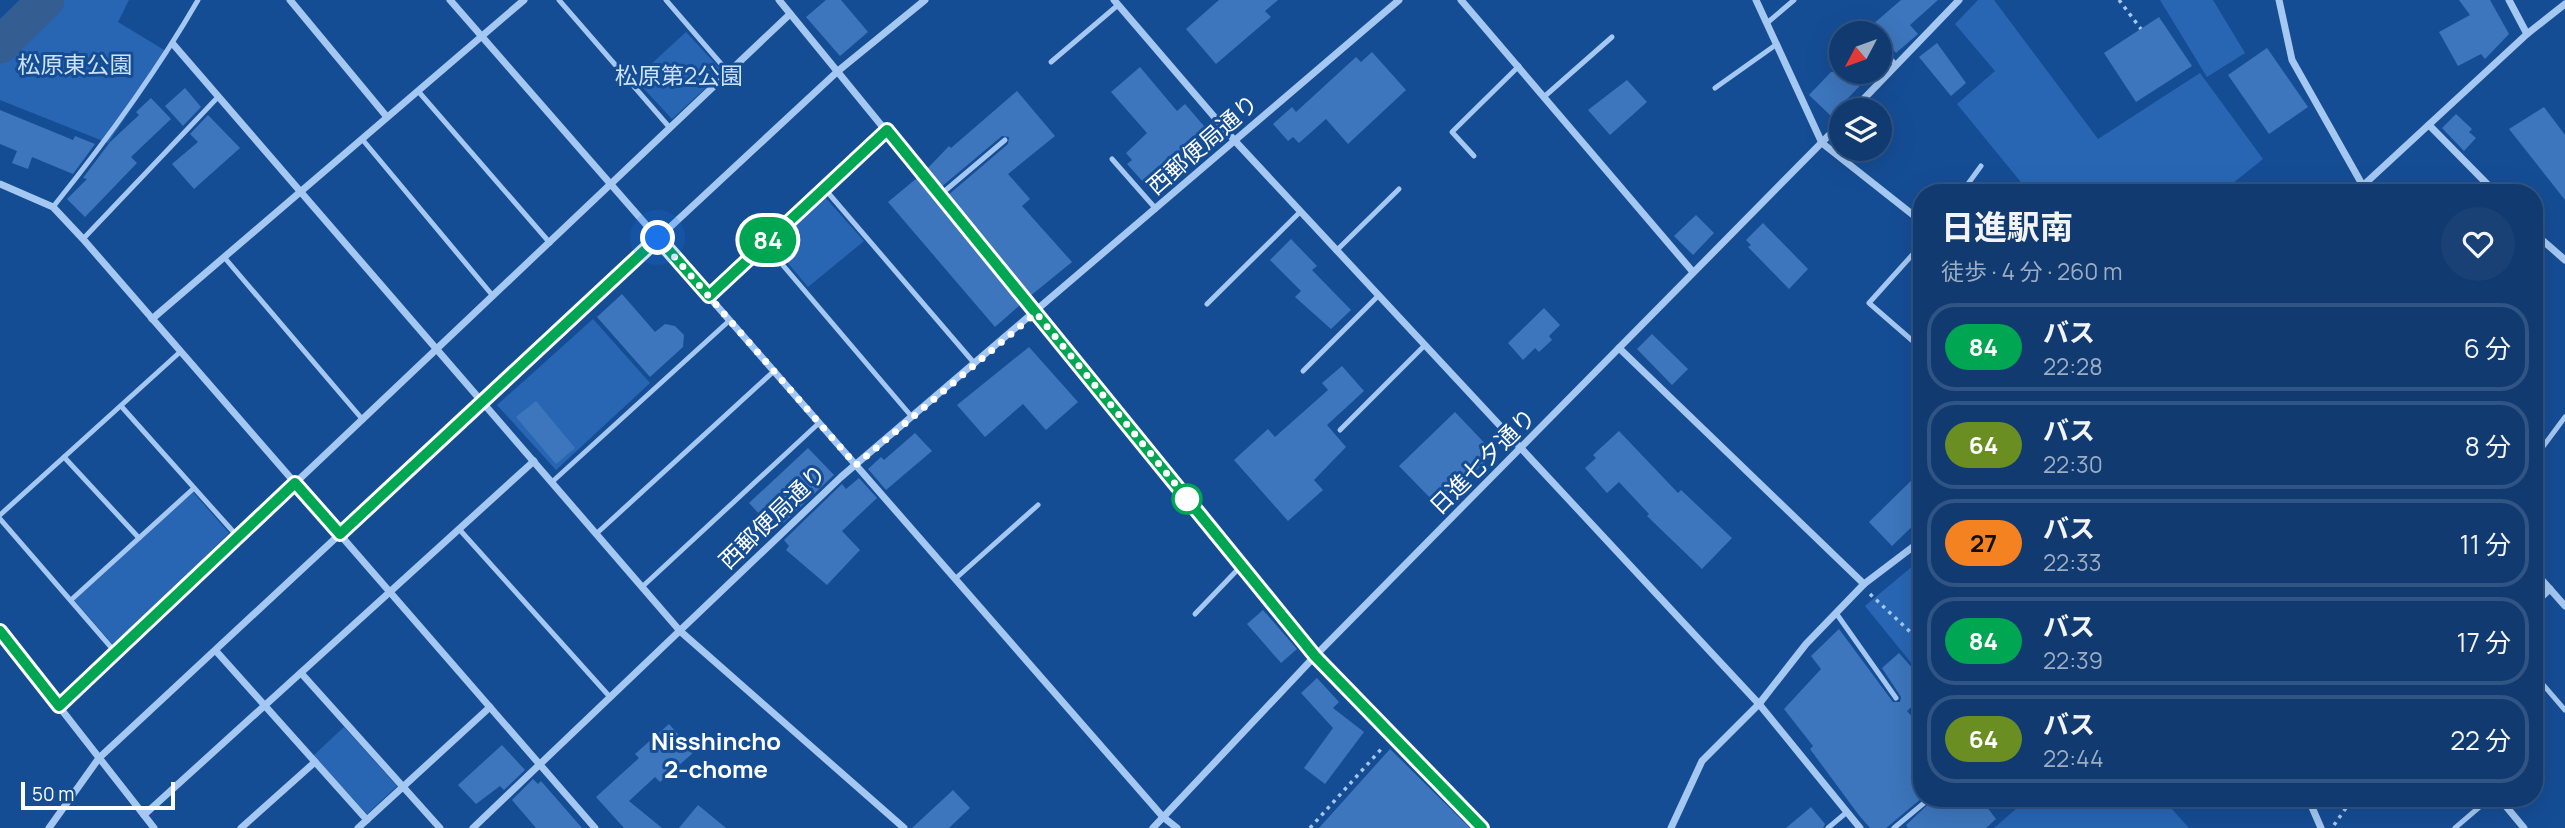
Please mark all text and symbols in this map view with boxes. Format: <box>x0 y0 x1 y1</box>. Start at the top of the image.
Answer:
north arrow <box>1829 21 1892 84</box>
map controls <box>1829 21 1892 161</box>
park label: 松原東公園 <box>18 48 133 80</box>
park label: 松原第2公園 <box>615 59 743 91</box>
street label: 西郵便局通り <box>1139 87 1265 201</box>
button: layers <box>1829 98 1892 161</box>
text: 日進駅南 <box>1941 204 2073 249</box>
button: heart <box>2441 207 2515 281</box>
line badge: 84 <box>736 217 800 263</box>
your location <box>640 220 675 255</box>
text: 84 <box>753 223 783 256</box>
text: 徒歩 · 4 分 · 260 m <box>1941 255 2123 287</box>
text: バス <box>2043 314 2095 350</box>
text: 84 <box>1969 330 1998 363</box>
text: 6 分 <box>2464 330 2511 366</box>
text: 22:28 <box>2043 350 2103 382</box>
street label: 日進七夕通り <box>1422 401 1542 521</box>
text: バス <box>2043 412 2095 448</box>
text: 64 <box>1969 428 1998 461</box>
text: 8 分 <box>2465 428 2511 464</box>
text: 22:30 <box>2043 448 2103 480</box>
street label: 西郵便局通り <box>711 457 833 575</box>
unlabelled marker <box>1172 484 1202 514</box>
text: バス <box>2043 510 2095 546</box>
text: 27 <box>1970 526 1997 559</box>
text: 11 分 <box>2460 526 2511 562</box>
text: 22:33 <box>2043 546 2102 578</box>
text: バス <box>2043 608 2095 644</box>
text: 84 <box>1969 624 1998 657</box>
text: 17 分 <box>2457 624 2511 660</box>
text: 22:39 <box>2043 644 2103 676</box>
text: バス <box>2043 706 2095 742</box>
text: 64 <box>1969 722 1998 755</box>
text: 22 分 <box>2450 722 2511 758</box>
district label: Nisshincho 2-chome <box>651 724 781 785</box>
text: 22:44 <box>2043 742 2103 774</box>
scale bar <box>21 779 175 811</box>
text: 50 m <box>32 781 74 807</box>

